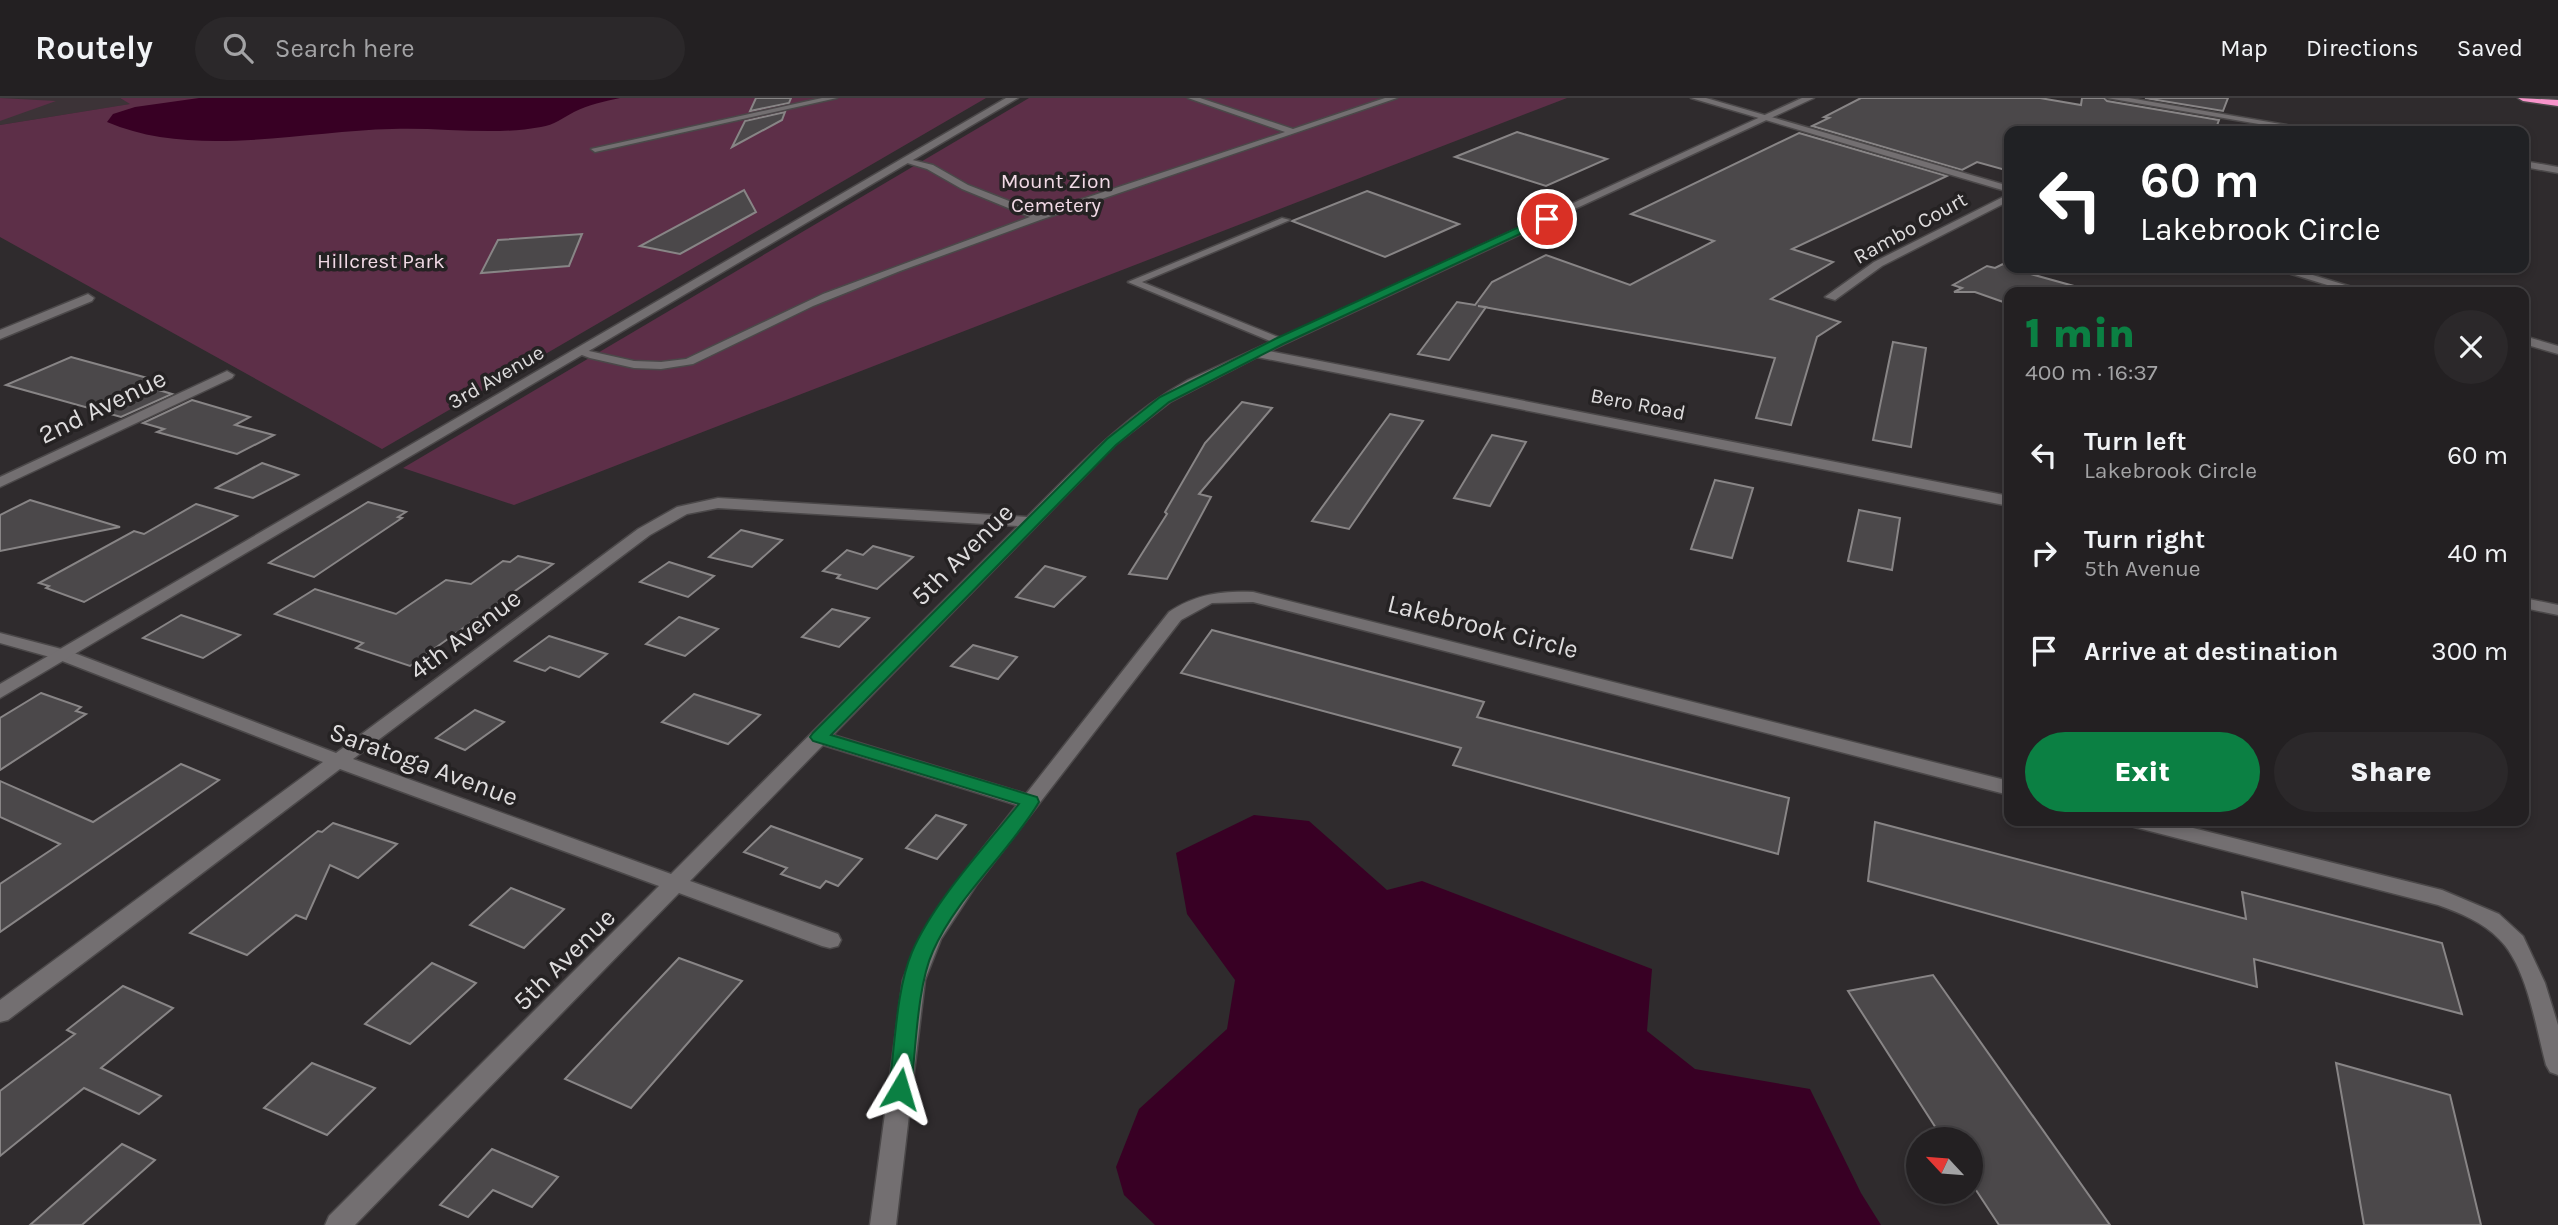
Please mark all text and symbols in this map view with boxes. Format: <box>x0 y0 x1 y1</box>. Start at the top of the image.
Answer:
search box <box>195 17 685 80</box>
text: Routely <box>35 29 153 67</box>
icon: search <box>219 29 257 67</box>
text: Search here <box>275 33 415 64</box>
text: Map <box>2220 34 2268 62</box>
text: Directions <box>2306 34 2419 62</box>
text: Saved <box>2457 34 2523 62</box>
text: 60 m <box>2140 152 2260 209</box>
icon: left <box>2025 154 2116 245</box>
park label: Mount Zion Cemetery <box>1001 169 1111 217</box>
street label: Rambo Court <box>1849 187 1971 269</box>
pin <box>1517 189 1577 249</box>
icon: arrive <box>1528 200 1566 238</box>
text: Lakebrook Circle <box>2140 211 2381 248</box>
park label: Hillcrest Park <box>317 249 445 273</box>
text: 1 min <box>2025 308 2135 358</box>
button: close <box>2434 310 2508 384</box>
street label: 3rd Avenue <box>444 340 548 414</box>
text: 400 m · 16:37 <box>2025 359 2158 386</box>
street label: 2nd Avenue <box>33 362 171 451</box>
street label: Bero Road <box>1588 383 1688 425</box>
text: Turn left <box>2084 426 2186 457</box>
icon: left <box>2025 436 2063 474</box>
text: 60 m <box>2447 440 2508 471</box>
text: Lakebrook Circle <box>2084 457 2257 484</box>
street label: 5th Avenue <box>905 497 1020 612</box>
text: Turn right <box>2084 524 2205 555</box>
icon: right <box>2025 534 2063 572</box>
text: 40 m <box>2448 538 2508 569</box>
text: 5th Avenue <box>2084 555 2201 582</box>
street label: 4th Avenue <box>403 582 527 686</box>
street label: Lakebrook Circle <box>1384 588 1582 665</box>
icon: arrive <box>2025 632 2063 670</box>
text: Arrive at destination <box>2084 636 2338 667</box>
text: 300 m <box>2431 636 2508 667</box>
street label: Saratoga Avenue <box>325 716 522 813</box>
button: Exit <box>2025 732 2260 812</box>
button: Share <box>2274 732 2508 812</box>
street label: 5th Avenue <box>507 902 622 1017</box>
position arrow <box>863 1052 937 1126</box>
north arrow <box>1906 1127 1983 1204</box>
map controls <box>1906 1127 1983 1204</box>

